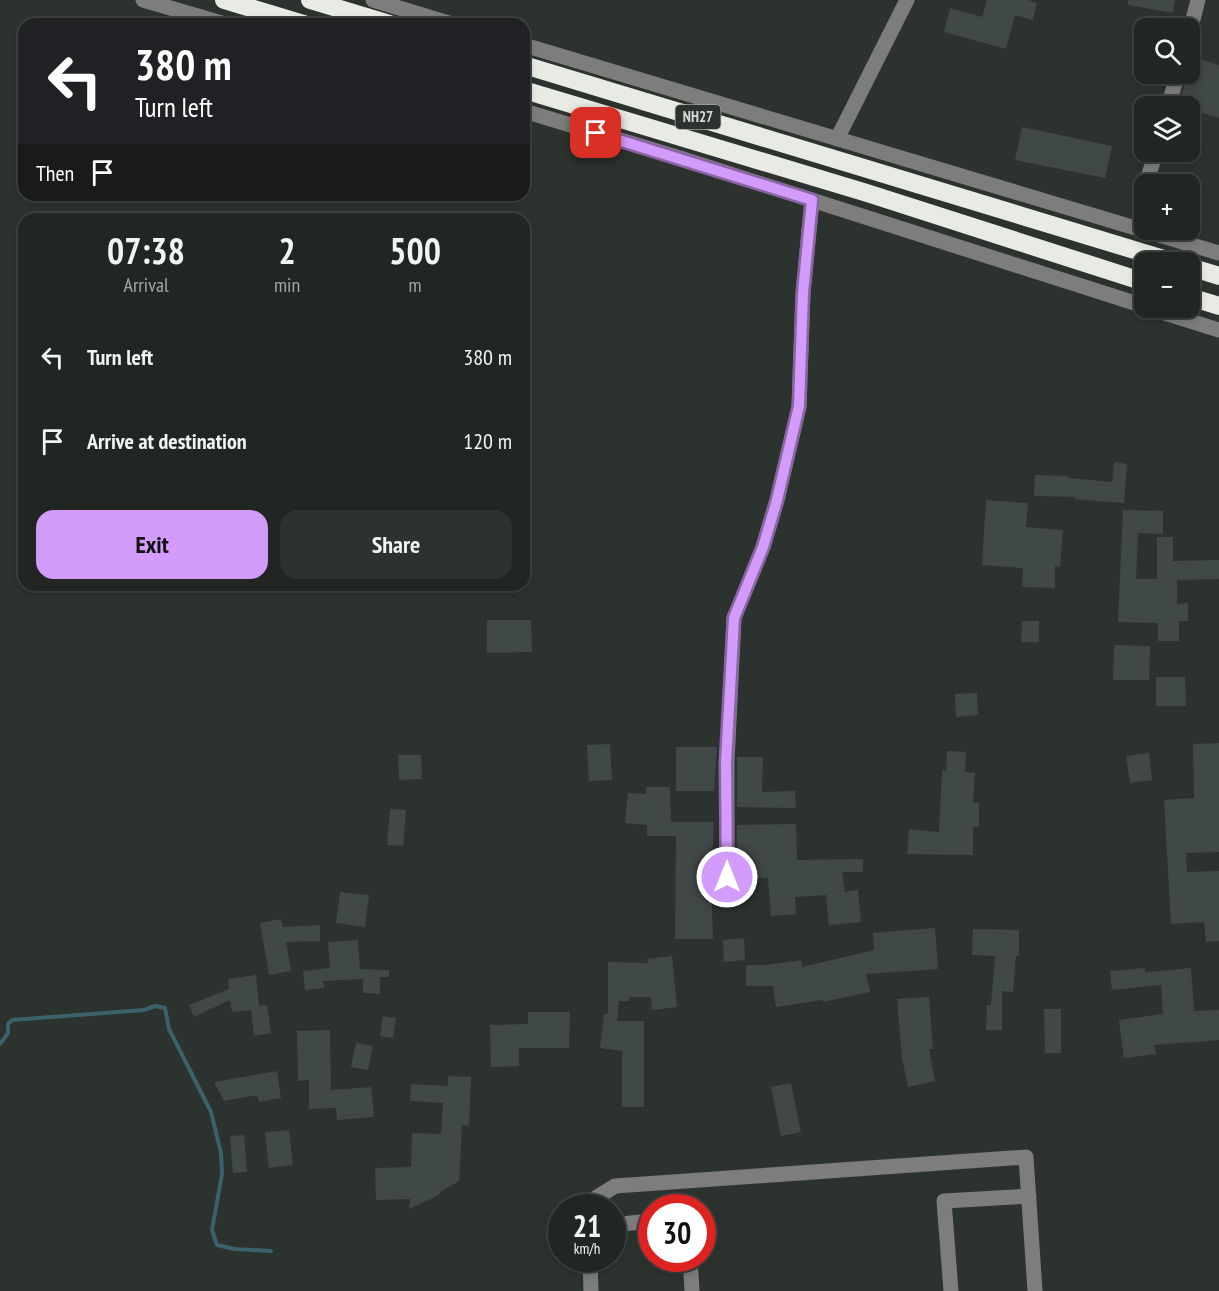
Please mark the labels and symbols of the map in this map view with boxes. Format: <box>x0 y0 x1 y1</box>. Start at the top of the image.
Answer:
road number: NH27 <box>676 105 720 129</box>
pin <box>570 107 621 158</box>
position arrow <box>695 845 759 909</box>
speed limit sign: 30 <box>638 1194 716 1272</box>

